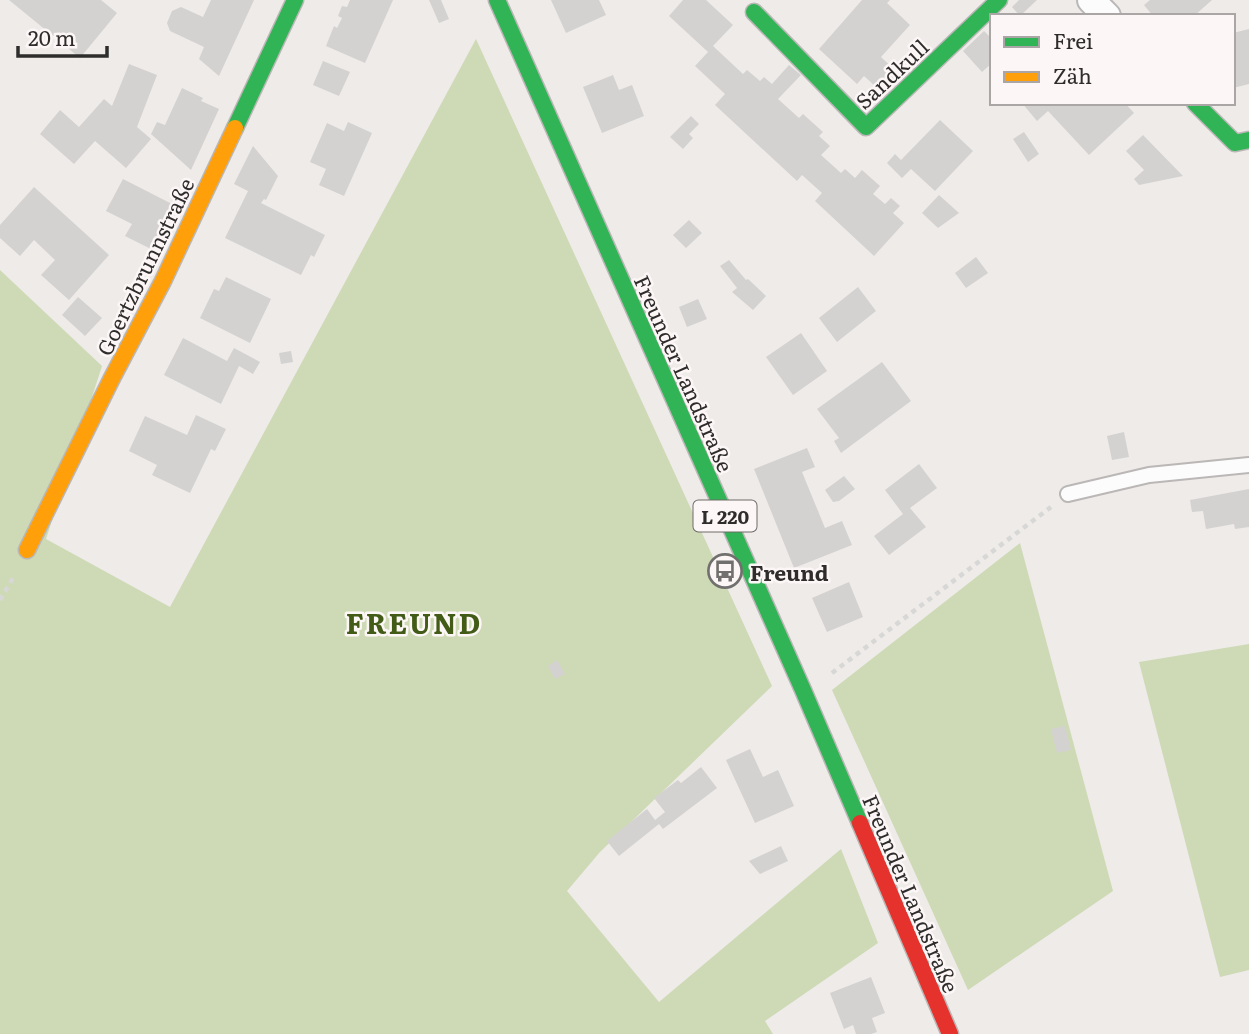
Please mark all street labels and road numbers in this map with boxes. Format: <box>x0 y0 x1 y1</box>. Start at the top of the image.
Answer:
street label: Sandkull <box>847 31 935 115</box>
street label: Goertzbrunnstraße <box>87 172 201 360</box>
street label: Freunder Landstraße <box>628 270 742 476</box>
road number: L 220 <box>694 500 756 531</box>
street label: Freunder Landstraße <box>856 789 968 997</box>

